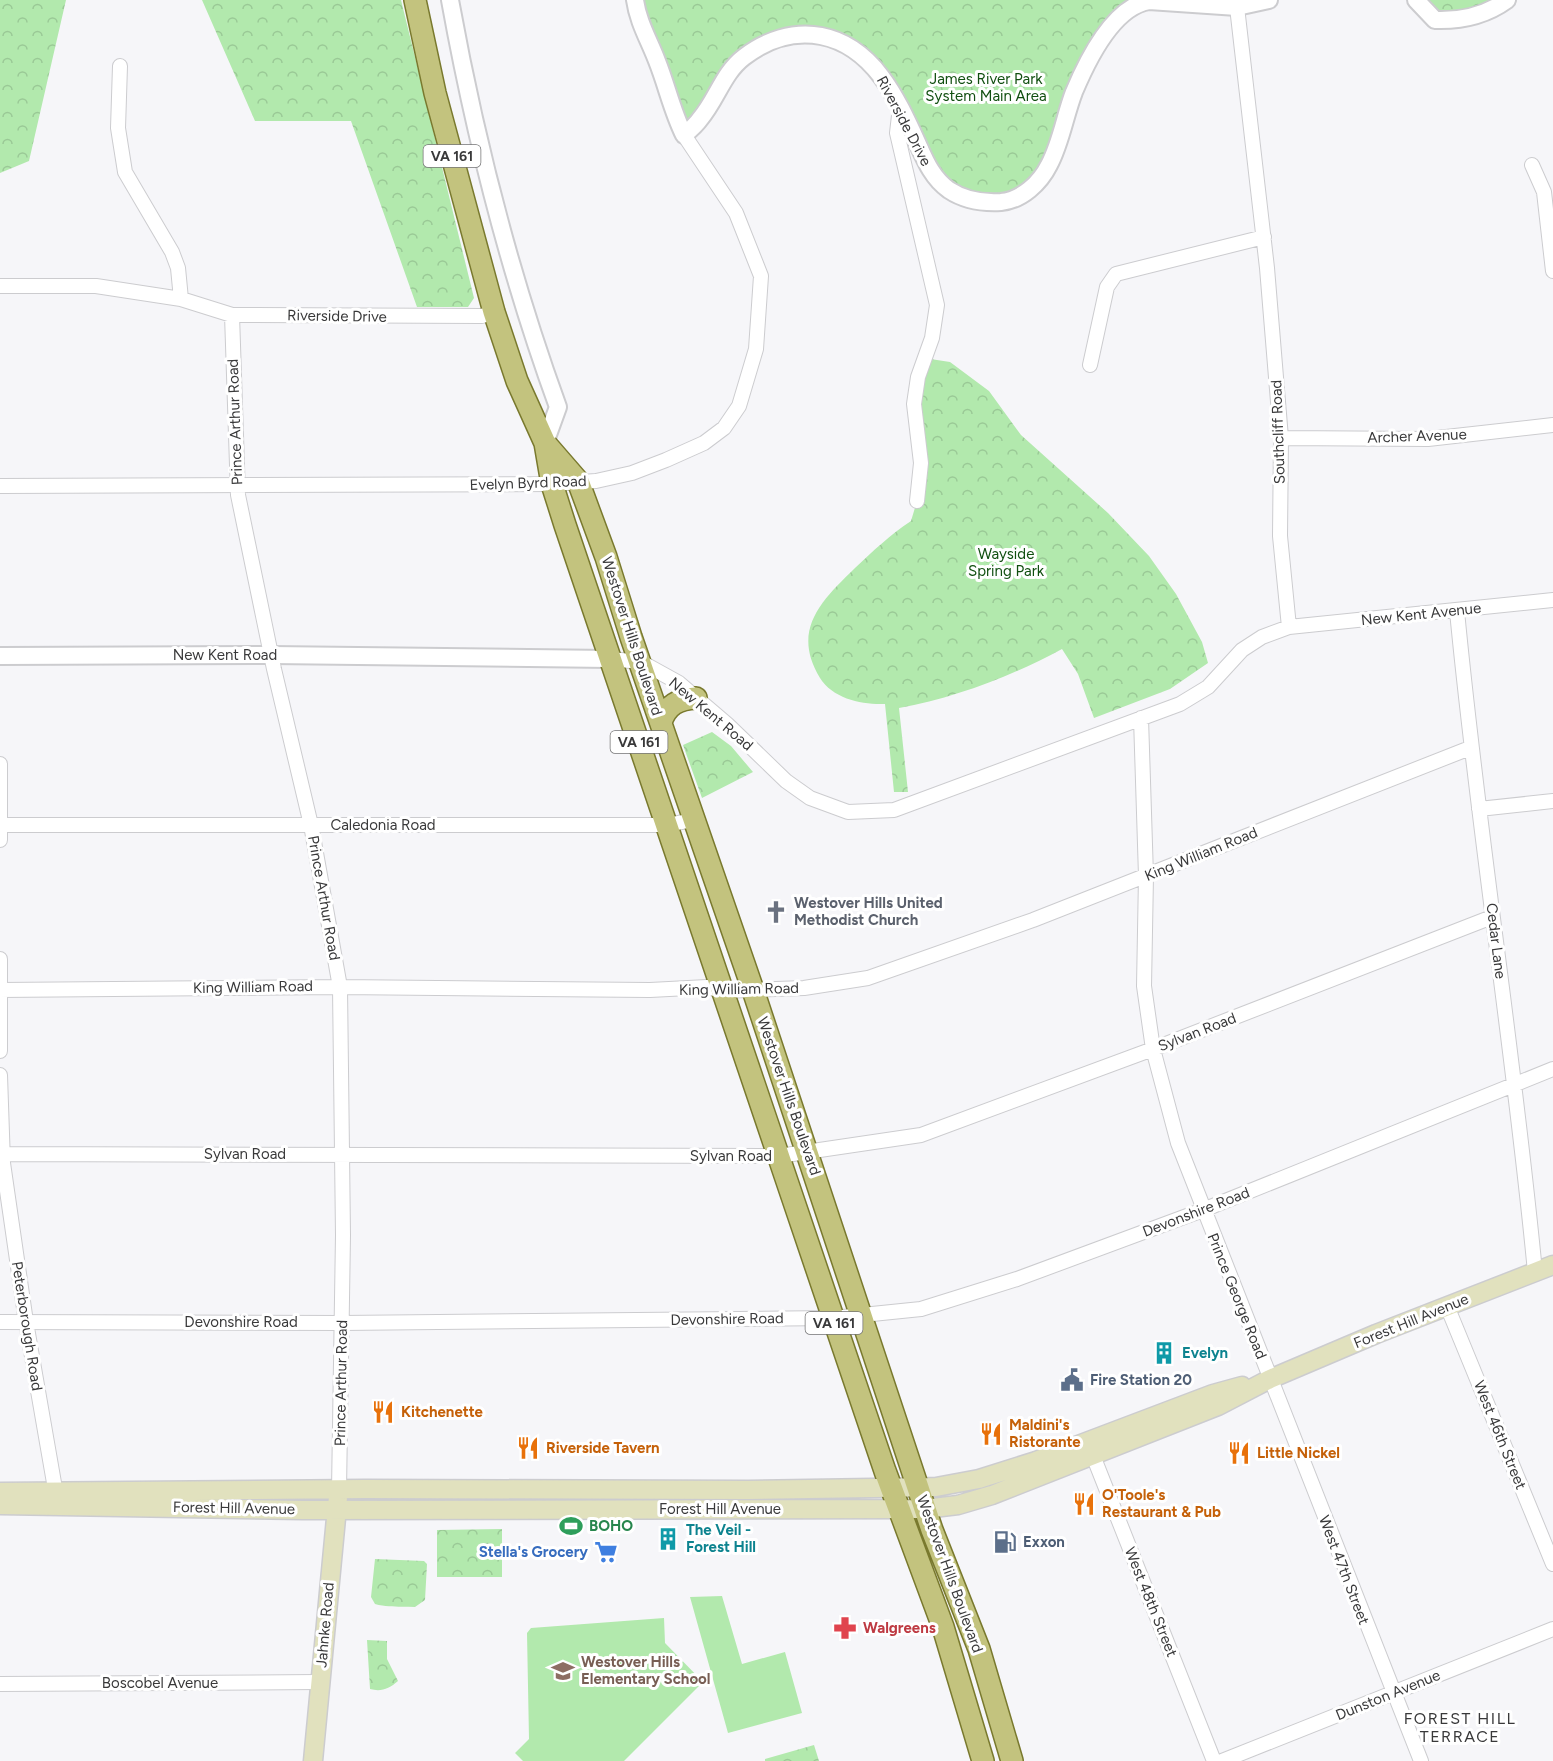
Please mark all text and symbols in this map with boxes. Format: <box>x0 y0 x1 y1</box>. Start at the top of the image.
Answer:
park label: James River Park System Main Area <box>925 70 1047 105</box>
street label: Riverside Drive <box>873 73 935 169</box>
road number: VA 161 <box>424 145 480 167</box>
street label: Riverside Drive <box>287 306 387 326</box>
street label: Prince Arthur Road <box>224 358 246 486</box>
street label: Southcliff Road <box>1267 379 1289 485</box>
street label: Archer Avenue <box>1367 425 1467 447</box>
street label: Evelyn Byrd Road <box>469 472 587 494</box>
park label: Wayside Spring Park <box>968 545 1045 580</box>
street label: Westover Hills Boulevard <box>598 554 666 718</box>
street label: New Kent Avenue <box>1360 599 1482 629</box>
street label: New Kent Road <box>173 646 277 664</box>
street label: New Kent Road <box>665 673 757 755</box>
road number: VA 161 <box>610 731 668 753</box>
street label: Caledonia Road <box>330 816 436 834</box>
street label: King William Road <box>1142 823 1260 885</box>
street label: Prince Arthur Road <box>304 834 344 962</box>
place label: Westover Hills United Methodist Church <box>794 894 943 929</box>
church icon: Westover Hills United Methodist Church <box>763 899 789 925</box>
street label: Cedar Lane <box>1482 902 1510 980</box>
street label: King William Road <box>193 977 313 997</box>
street label: King William Road <box>679 979 799 999</box>
street label: Sylvan Road <box>1155 1009 1239 1055</box>
street label: Westover Hills Boulevard <box>753 1014 825 1178</box>
street label: Sylvan Road <box>204 1145 286 1163</box>
street label: Sylvan Road <box>690 1147 772 1165</box>
street label: Devonshire Road <box>1140 1183 1252 1241</box>
street label: Prince George Road <box>1204 1230 1270 1362</box>
street label: Peterborough Road <box>8 1260 46 1392</box>
street label: Forest Hill Avenue <box>1351 1290 1471 1352</box>
street label: Devonshire Road <box>670 1309 784 1329</box>
road number: VA 161 <box>806 1312 862 1334</box>
street label: Devonshire Road <box>184 1313 298 1331</box>
street label: Prince Arthur Road <box>331 1320 351 1446</box>
building icon: Evelyn <box>1151 1340 1177 1366</box>
place label: Evelyn <box>1182 1344 1228 1362</box>
public building icon: Fire Station 20 <box>1059 1367 1085 1393</box>
place label: Fire Station 20 <box>1090 1371 1192 1389</box>
street label: West 46th Street <box>1470 1378 1530 1492</box>
restaurant icon: Kitchenette <box>370 1399 396 1425</box>
place label: Kitchenette <box>401 1403 484 1421</box>
place label: Maldini's Ristorante <box>1009 1416 1081 1451</box>
restaurant icon: Maldini's Ristorante <box>978 1421 1004 1447</box>
restaurant icon: Riverside Tavern <box>515 1435 541 1461</box>
place label: Riverside Tavern <box>546 1439 660 1457</box>
restaurant icon: Little Nickel <box>1226 1440 1252 1466</box>
place label: Little Nickel <box>1257 1444 1340 1462</box>
place label: O'Toole's Restaurant & Pub <box>1102 1486 1221 1521</box>
restaurant icon: O'Toole's Restaurant & Pub <box>1071 1491 1097 1517</box>
street label: Westover Hills Boulevard <box>913 1493 987 1655</box>
street label: Forest Hill Avenue <box>173 1498 295 1518</box>
street label: Forest Hill Avenue <box>659 1500 781 1518</box>
sports icon: BOHO <box>558 1513 584 1539</box>
street label: West 47th Street <box>1315 1513 1373 1627</box>
place label: BOHO <box>589 1517 633 1535</box>
place label: The Veil - Forest Hill <box>686 1521 756 1556</box>
building icon: The Veil - Forest Hill <box>655 1526 681 1552</box>
fuel station icon: Exxon <box>992 1529 1018 1555</box>
place label: Exxon <box>1023 1533 1065 1551</box>
supermarket icon: Stella's Grocery <box>593 1539 619 1565</box>
place label: Stella's Grocery <box>479 1543 588 1561</box>
street label: West 48th Street <box>1121 1545 1181 1660</box>
street label: Jahnke Road <box>312 1582 338 1668</box>
pharmacy icon: Walgreens <box>832 1615 858 1641</box>
place label: Walgreens <box>863 1619 936 1637</box>
place label: Westover Hills Elementary School <box>581 1653 711 1688</box>
school or university icon: Westover Hills Elementary School <box>550 1658 576 1684</box>
street label: Dunston Avenue <box>1333 1666 1443 1724</box>
street label: Boscobel Avenue <box>102 1674 218 1692</box>
district label: FOREST HILL TERRACE <box>1404 1709 1516 1746</box>

